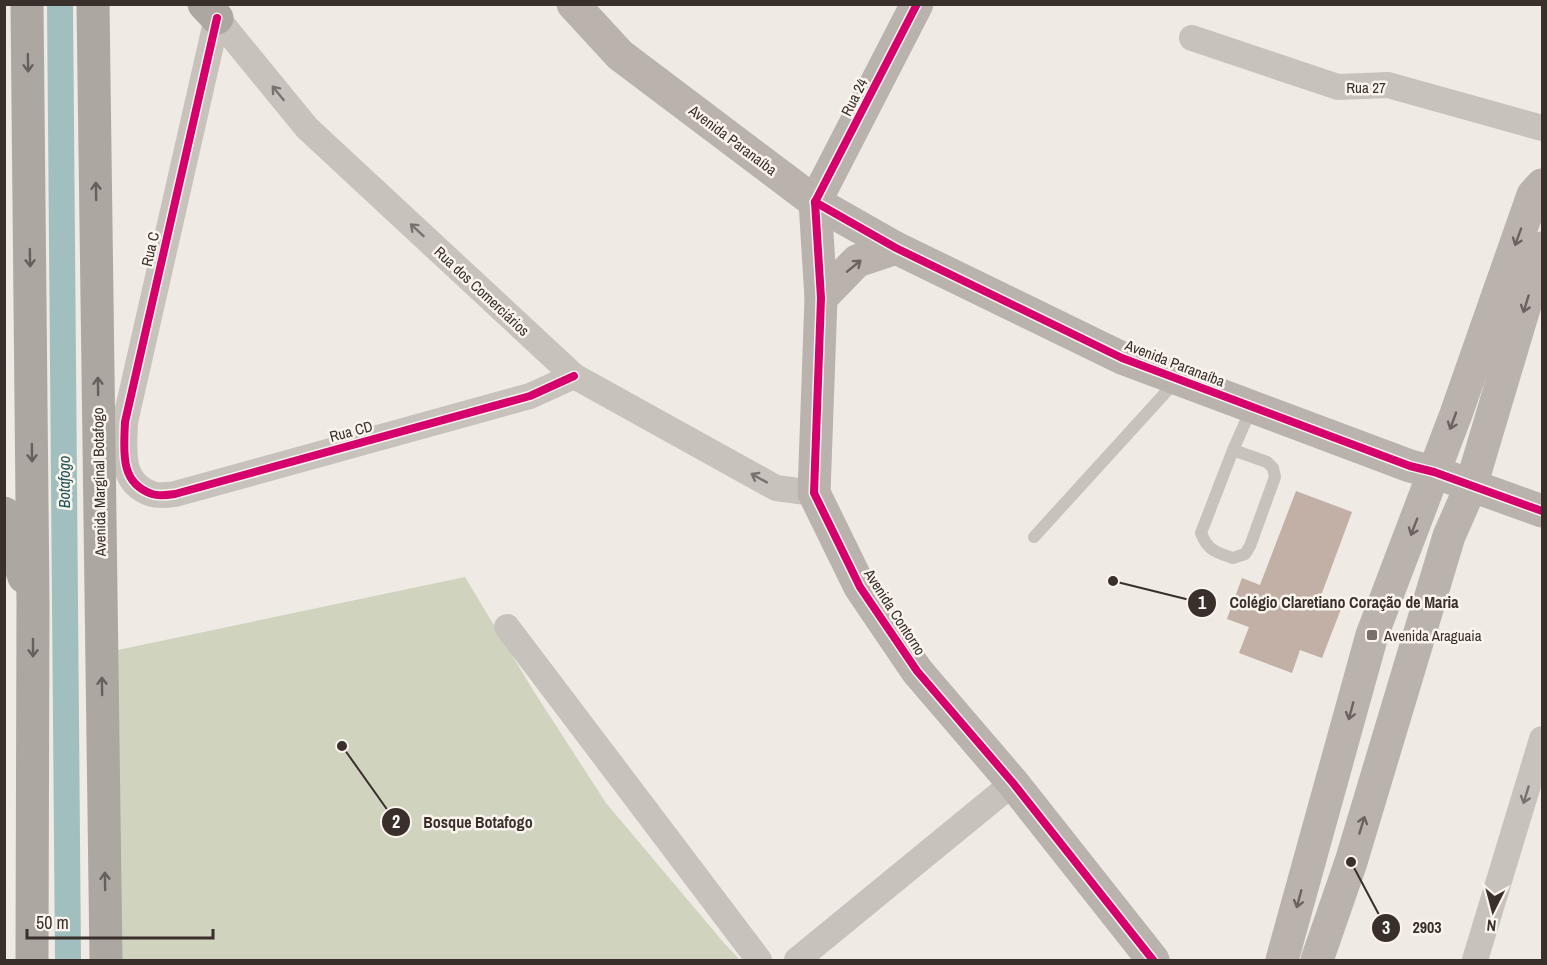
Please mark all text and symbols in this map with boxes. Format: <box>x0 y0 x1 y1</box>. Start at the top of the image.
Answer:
one-way arrow <box>22 52 33 72</box>
street label: Rua 24 <box>836 74 872 119</box>
street label: Rua 27 <box>1346 77 1386 98</box>
one-way arrow <box>271 86 285 101</box>
street label: Avenida Paranaíba <box>684 99 781 180</box>
one-way arrow <box>90 182 101 202</box>
one-way arrow <box>409 223 424 237</box>
one-way arrow <box>1512 227 1523 246</box>
street label: Rua C <box>136 230 164 268</box>
street label: Rua dos Comerciários <box>430 241 534 341</box>
one-way arrow <box>24 247 36 267</box>
one-way arrow <box>846 259 862 272</box>
one-way arrow <box>1520 294 1531 313</box>
street label: Avenida Paranaíba <box>1121 334 1228 392</box>
one-way arrow <box>92 377 104 397</box>
street label: Avenida Marginal Botafogo <box>87 407 111 558</box>
one-way arrow <box>1447 411 1458 430</box>
street label: Rua CD <box>327 415 375 447</box>
one-way arrow <box>26 442 38 462</box>
water label: Botafogo <box>53 456 75 508</box>
one-way arrow <box>751 472 768 484</box>
one-way arrow <box>1407 517 1418 535</box>
street label: Avenida Contorno <box>859 564 931 659</box>
callout: Colégio Claretiano Coração de Maria <box>1187 586 1470 620</box>
text: 1 <box>1198 590 1207 615</box>
text: Colégio Claretiano Coração de Maria <box>1230 591 1459 613</box>
place label: Avenida Araguaia <box>1383 625 1482 646</box>
marker: Avenida Araguaia <box>1365 628 1379 642</box>
one-way arrow <box>27 637 39 657</box>
one-way arrow <box>96 677 108 697</box>
one-way arrow <box>1345 701 1356 720</box>
one-way arrow <box>1519 785 1530 804</box>
callout: Bosque Botafogo <box>381 805 545 839</box>
text: 2 <box>392 809 400 834</box>
text: Bosque Botafogo <box>423 811 533 833</box>
one-way arrow <box>1357 816 1368 835</box>
one-way arrow <box>99 872 110 892</box>
north arrow <box>1463 881 1523 941</box>
one-way arrow <box>1293 889 1305 908</box>
scale bar <box>27 902 213 940</box>
text: 50 m <box>36 910 69 935</box>
callout: 2903 <box>1371 911 1454 945</box>
text: N <box>1486 914 1497 937</box>
text: 3 <box>1382 915 1390 940</box>
text: 2903 <box>1412 916 1442 938</box>

